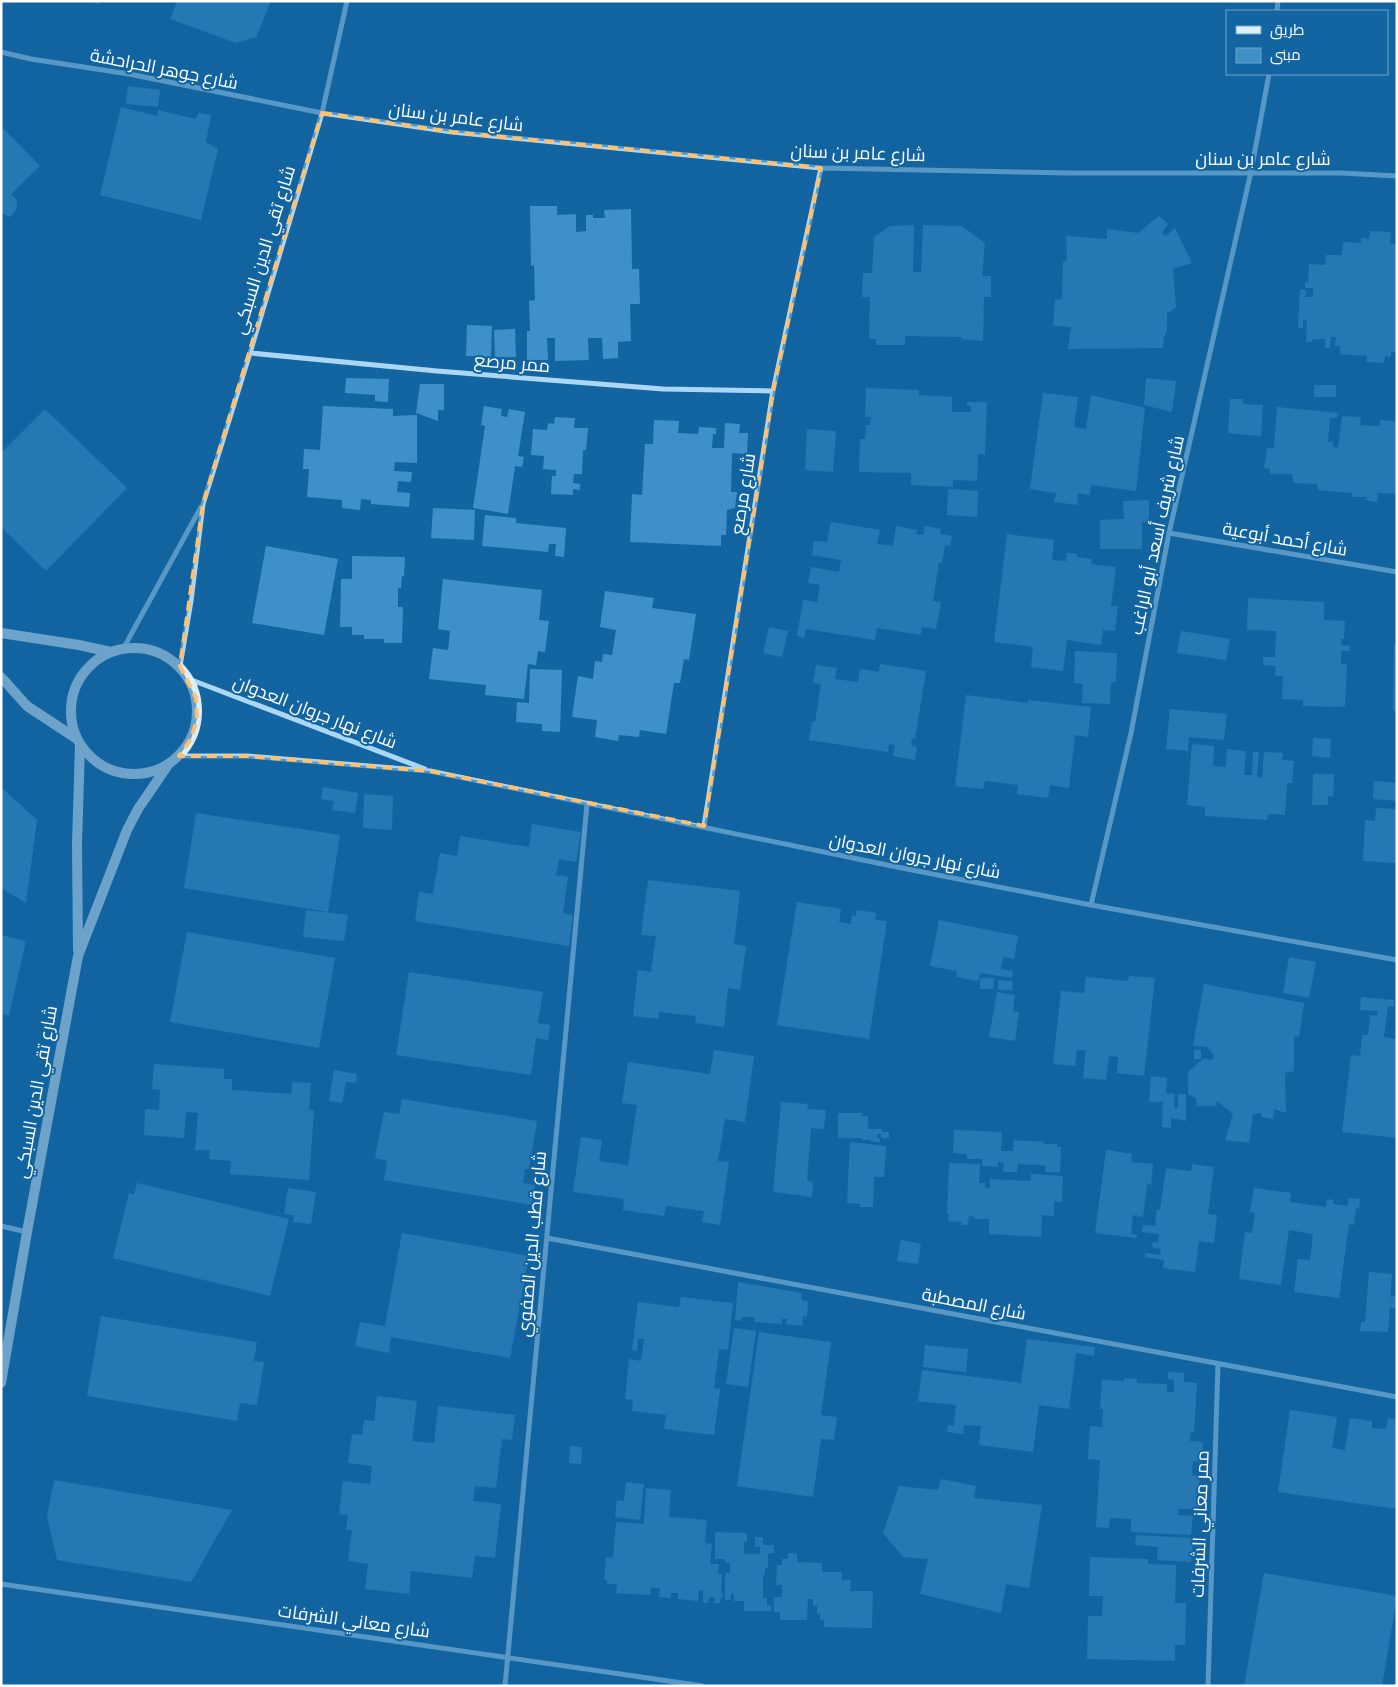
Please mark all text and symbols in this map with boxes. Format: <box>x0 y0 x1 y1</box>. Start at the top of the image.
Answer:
legend <box>1226 10 1388 75</box>
text: طريق <box>1270 22 1304 41</box>
street label: شارع جوهر الحراحشة <box>88 45 240 96</box>
text: مبنى <box>1270 47 1301 66</box>
street label: شارع عامر بن سنان <box>387 99 524 138</box>
street label: شارع عامر بن سنان <box>790 141 926 168</box>
street label: شارع عامر بن سنان <box>1195 149 1331 172</box>
street label: شارع تقي الدين السبكي <box>229 163 303 338</box>
street label: ممر مرصع <box>473 350 551 379</box>
street label: شارع شريف أسعد أبو الراغب <box>1125 433 1191 637</box>
street label: شارع مرصع <box>727 452 762 537</box>
street label: شارع أحمد أبوعية <box>1221 517 1349 563</box>
street label: شارع نهار جروان العدوان <box>229 672 400 755</box>
street label: شارع نهار جروان العدوان <box>827 830 1002 885</box>
street label: شارع تقي الدين السبكي <box>11 1004 65 1181</box>
street label: شارع قطب الدين الصفوي <box>514 1150 554 1338</box>
street label: شارع المصطبة <box>920 1284 1028 1327</box>
street label: ممر معاني الشرفات <box>1187 1450 1217 1598</box>
street label: شارع معاني الشرفات <box>276 1600 431 1646</box>

